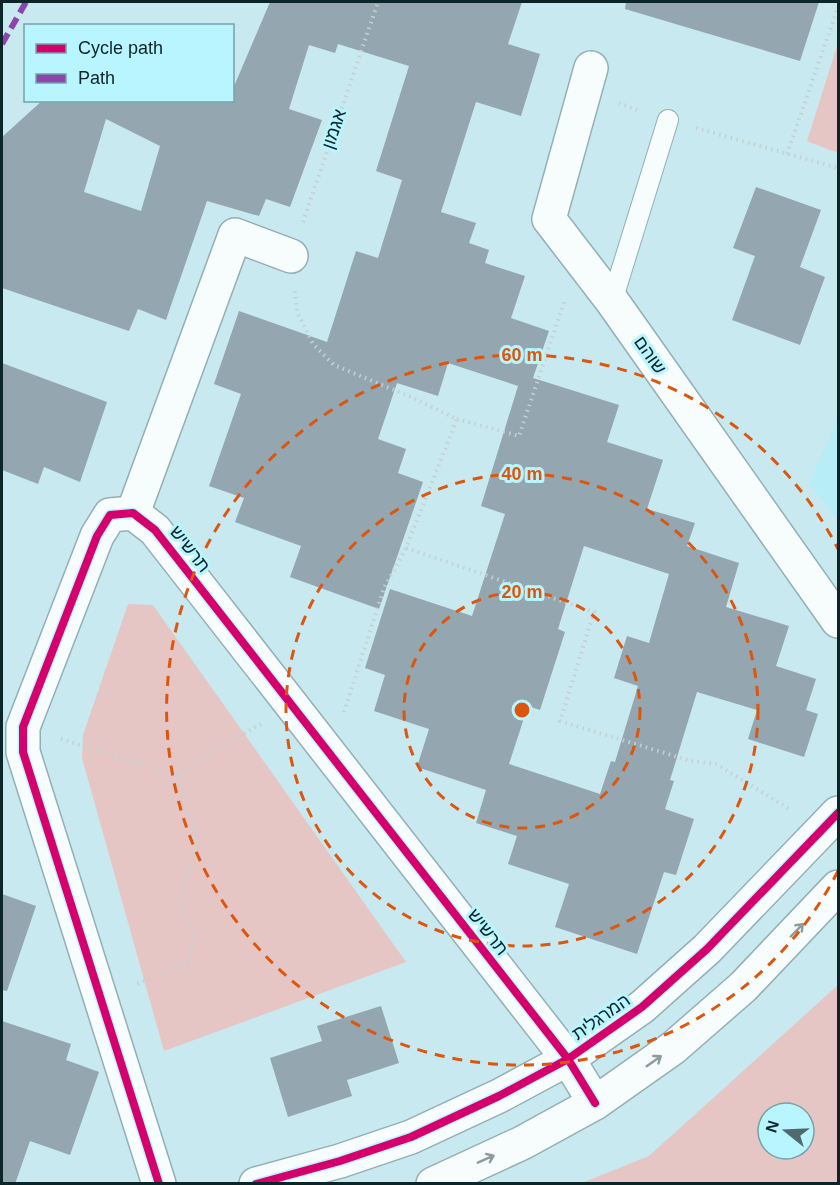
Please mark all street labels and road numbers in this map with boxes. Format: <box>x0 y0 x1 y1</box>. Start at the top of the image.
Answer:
street label: אגמון <box>318 106 350 151</box>
street label: שוהם <box>630 332 670 378</box>
street label: תרשיש <box>166 522 214 576</box>
street label: תרשיש <box>464 905 512 959</box>
street label: המרגלית <box>568 990 634 1044</box>

